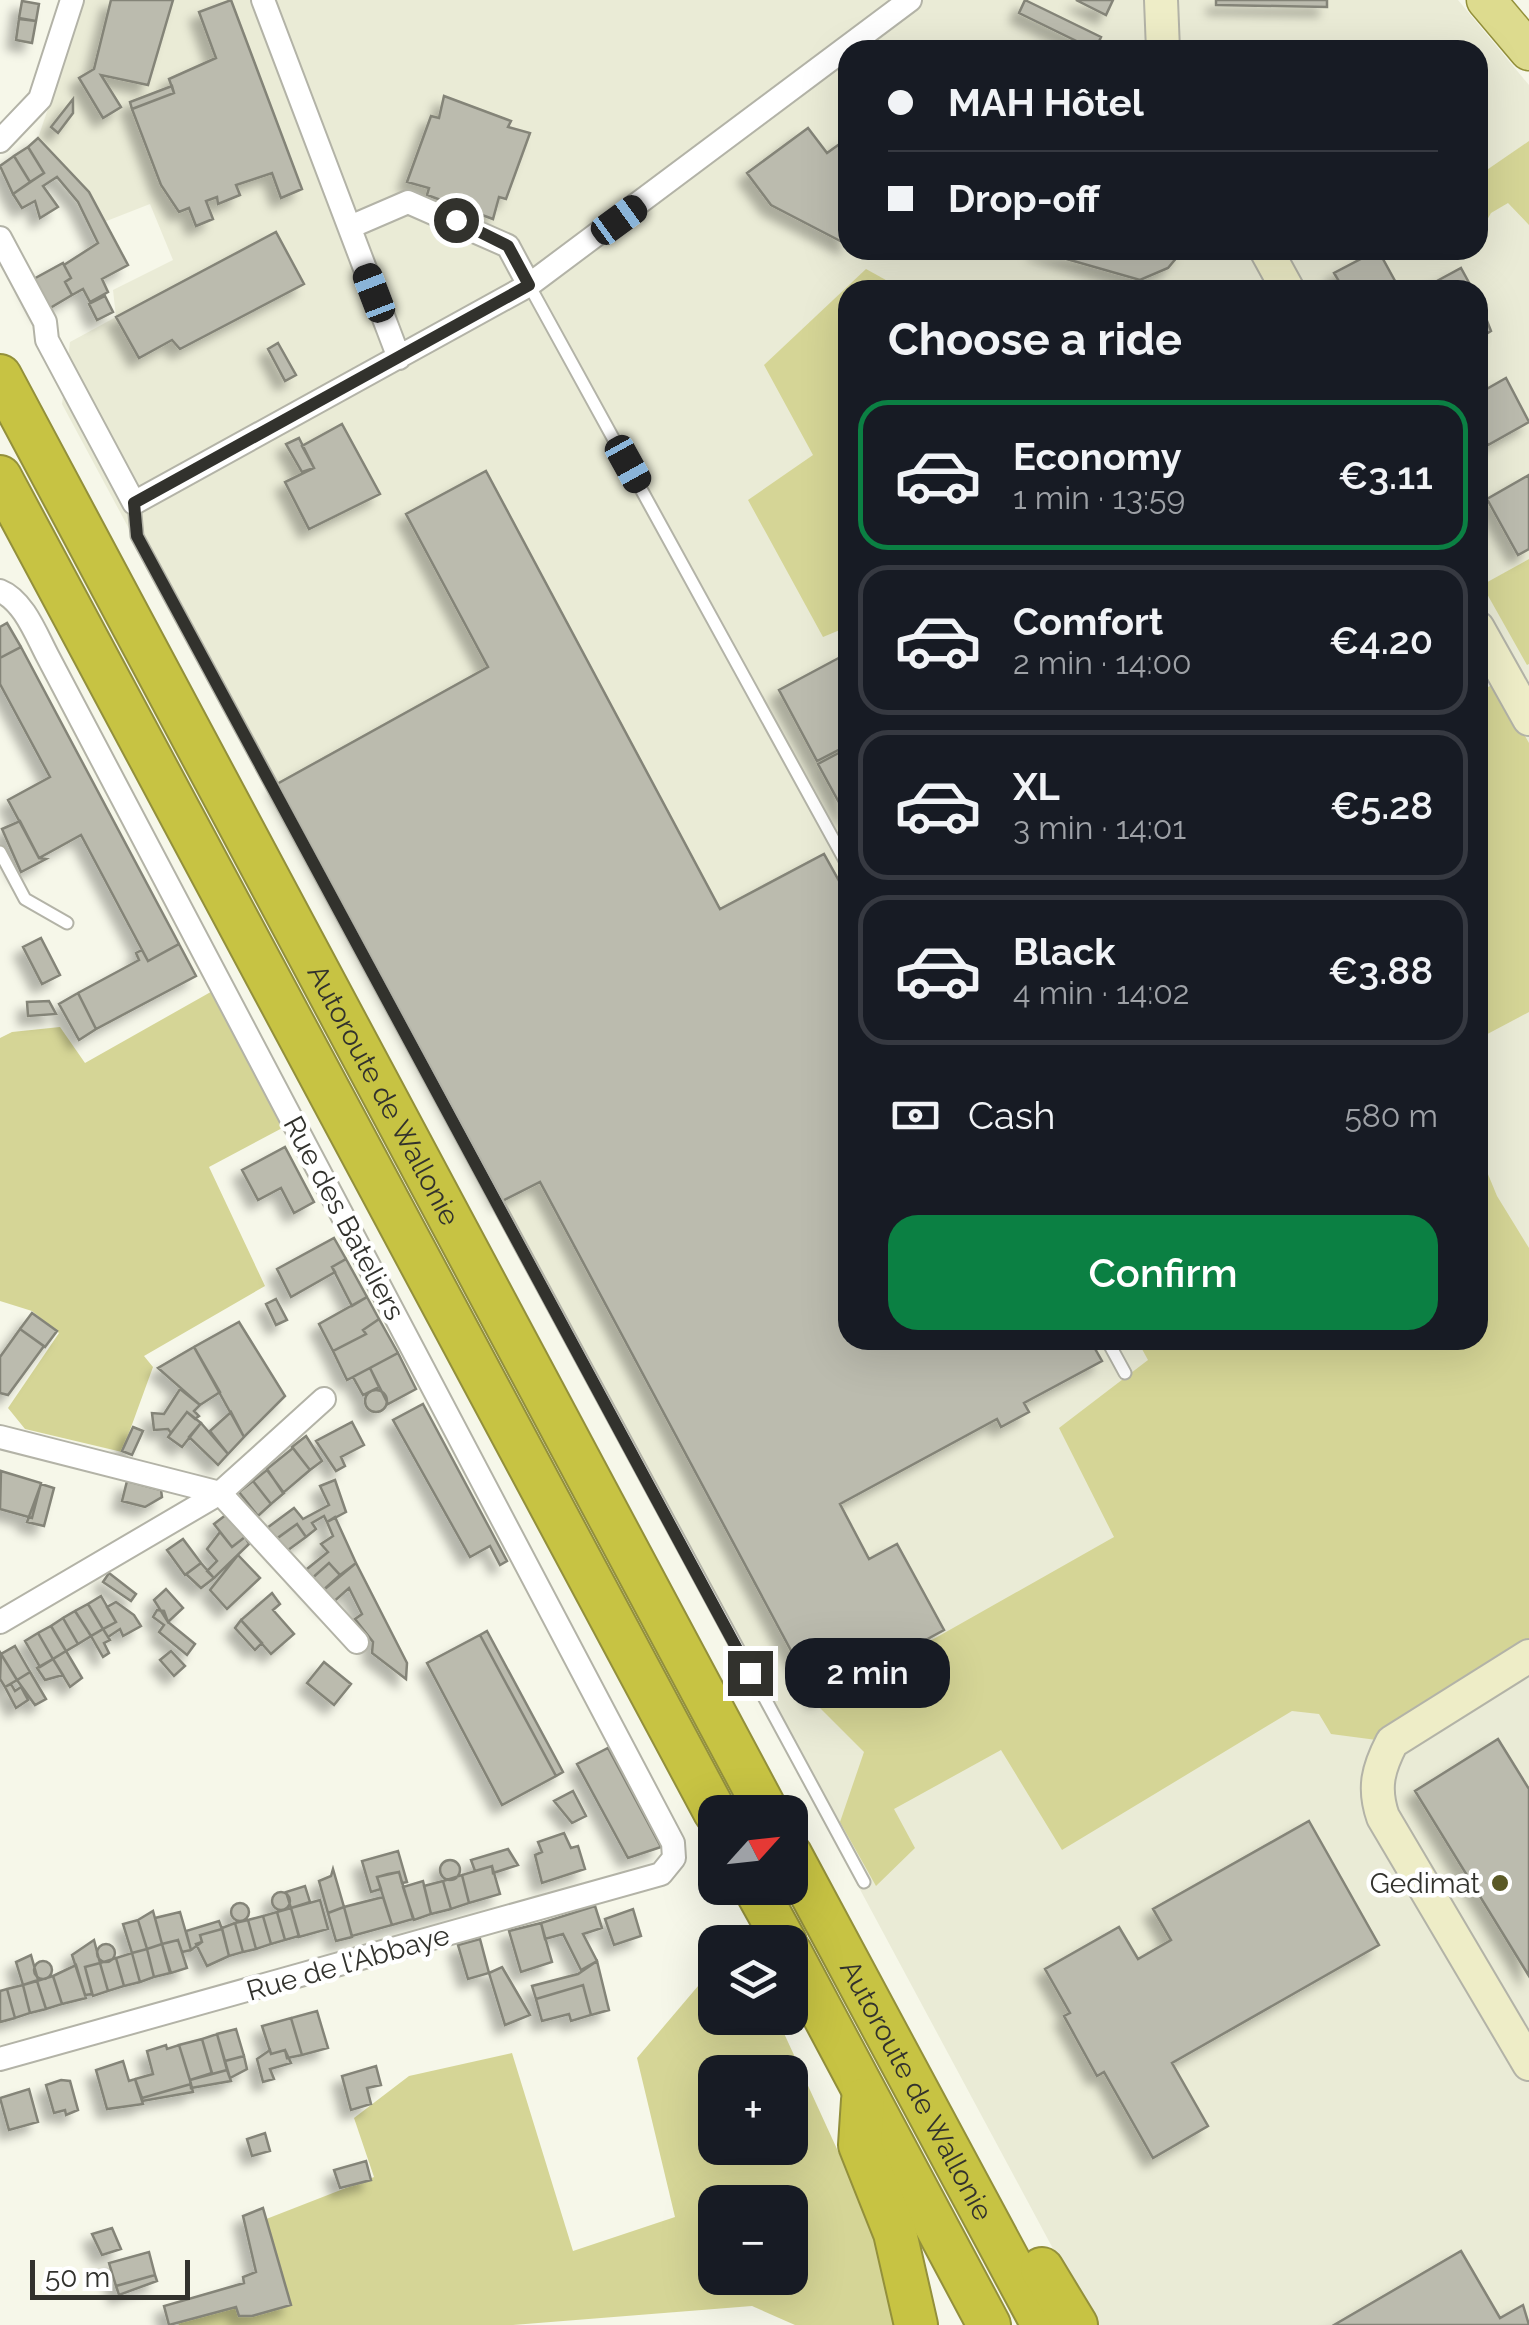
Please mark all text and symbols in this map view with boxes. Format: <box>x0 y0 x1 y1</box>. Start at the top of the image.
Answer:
text: MAH Hôtel <box>948 80 1144 125</box>
text: Drop-off <box>948 176 1100 221</box>
car <box>586 190 652 250</box>
route start <box>434 198 479 243</box>
car <box>349 260 399 326</box>
text: Choose a ride <box>888 313 1182 366</box>
car <box>600 430 656 498</box>
icon: car <box>893 430 983 520</box>
text: Economy <box>1013 434 1182 479</box>
text: €3.11 <box>1338 453 1433 498</box>
text: 1 min · 13:59 <box>1013 479 1185 516</box>
icon: car <box>893 595 983 685</box>
text: Comfort <box>1013 599 1163 644</box>
text: €4.20 <box>1329 618 1433 663</box>
text: 2 min · 14:00 <box>1013 644 1192 681</box>
icon: car <box>893 760 983 850</box>
text: XL <box>1013 764 1060 809</box>
text: €5.28 <box>1330 783 1433 828</box>
text: 3 min · 14:01 <box>1013 809 1186 846</box>
icon: car <box>893 925 983 1015</box>
text: Black <box>1013 929 1115 974</box>
text: €3.88 <box>1328 948 1433 993</box>
street label: Autoroute de Wallonie <box>301 959 467 1231</box>
text: 4 min · 14:02 <box>1013 974 1189 1011</box>
icon: cash <box>888 1088 943 1143</box>
text: Cash <box>968 1093 1055 1138</box>
text: 580 m <box>1344 1097 1438 1134</box>
street label: Rue des Bateliers <box>276 1111 412 1325</box>
button: Confirm <box>888 1215 1438 1330</box>
callout: 2 min <box>785 1638 950 1708</box>
route end <box>728 1651 773 1696</box>
text: 2 min <box>827 1654 908 1691</box>
north arrow <box>698 1795 808 1905</box>
map controls <box>698 1795 808 2295</box>
place label: Gedimat <box>1370 1867 1481 1900</box>
marker: Gedimat <box>1489 1872 1511 1894</box>
street label: Rue de l'Abbaye <box>243 1918 453 2008</box>
button: layers <box>698 1925 808 2035</box>
street label: Autoroute de Wallonie <box>834 1954 1000 2226</box>
button: + <box>698 2055 808 2165</box>
button: − <box>698 2185 808 2295</box>
scale bar <box>30 2255 190 2300</box>
text: 50 m <box>45 2261 110 2294</box>

